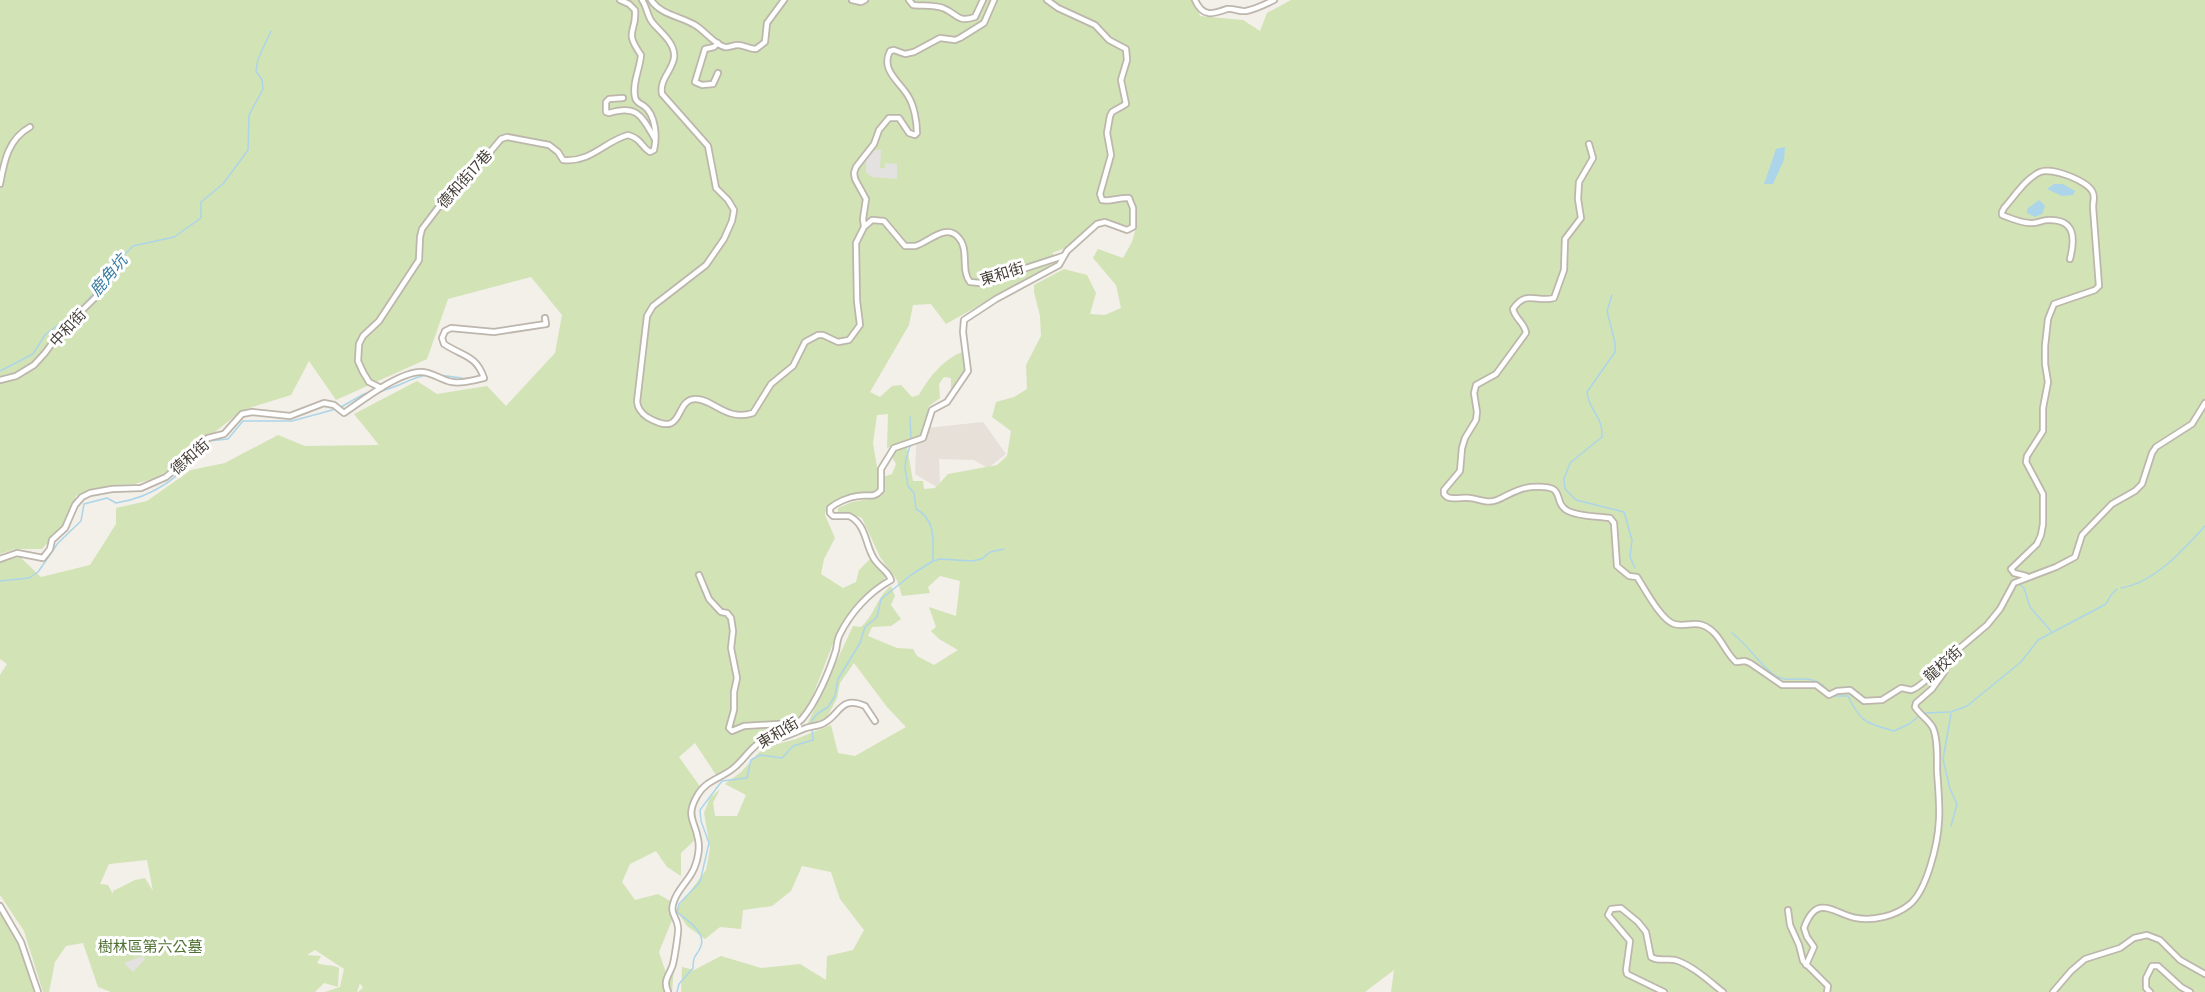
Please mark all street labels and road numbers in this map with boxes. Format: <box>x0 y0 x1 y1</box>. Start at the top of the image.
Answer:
street label: 德和街17巷 <box>432 145 497 213</box>
street label: 東和街 <box>977 257 1026 290</box>
street label: 中和街 <box>45 304 91 351</box>
street label: 德和街 <box>166 434 214 479</box>
street label: 龍校街 <box>1919 641 1966 686</box>
street label: 東和街 <box>753 712 802 753</box>

